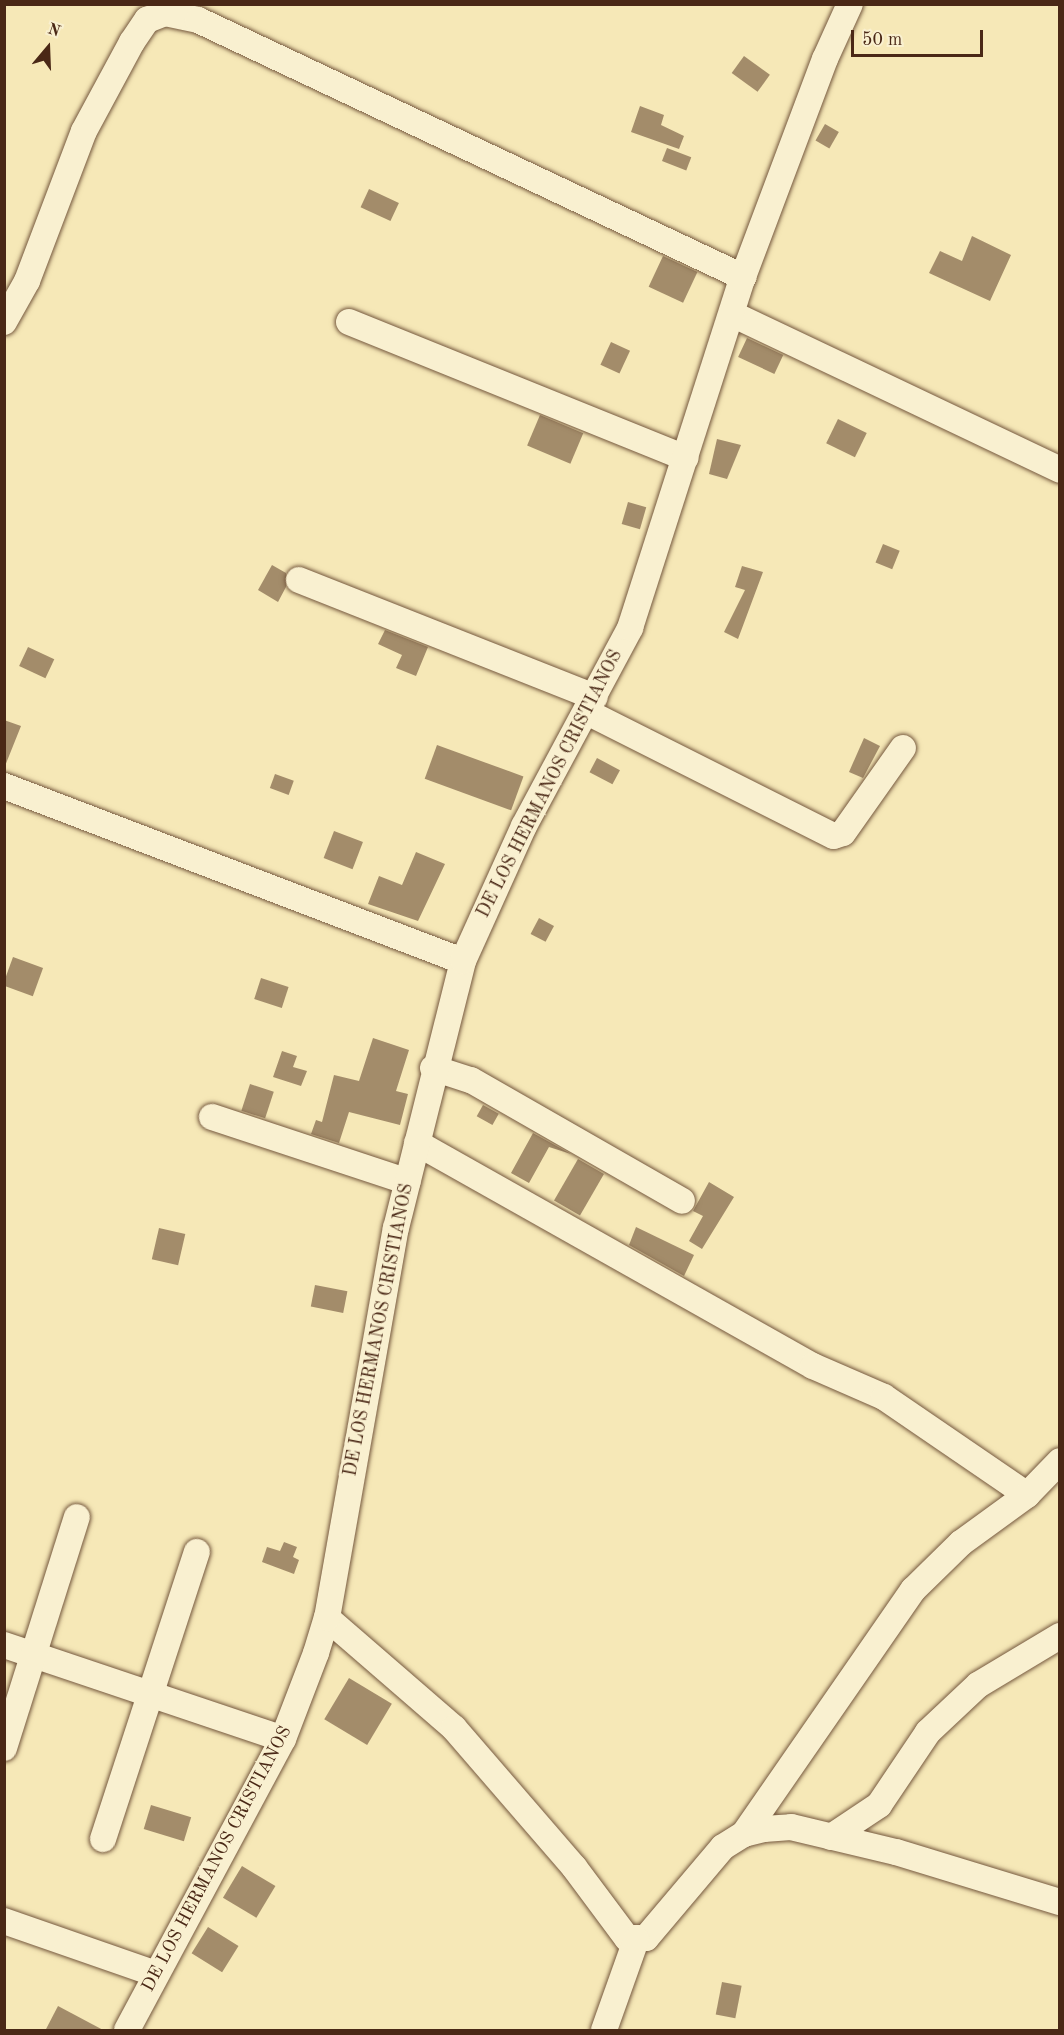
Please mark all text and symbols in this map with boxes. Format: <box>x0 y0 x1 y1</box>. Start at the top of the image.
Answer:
north arrow <box>18 18 78 78</box>
scale bar <box>854 18 986 56</box>
text: N <box>45 21 62 41</box>
text: 50 m <box>862 31 902 49</box>
street label: DE LOS HERMANOS CRISTIANOS <box>473 646 627 922</box>
street label: DE LOS HERMANOS CRISTIANOS <box>340 1182 418 1478</box>
street label: DE LOS HERMANOS CRISTIANOS <box>138 1722 296 1996</box>

